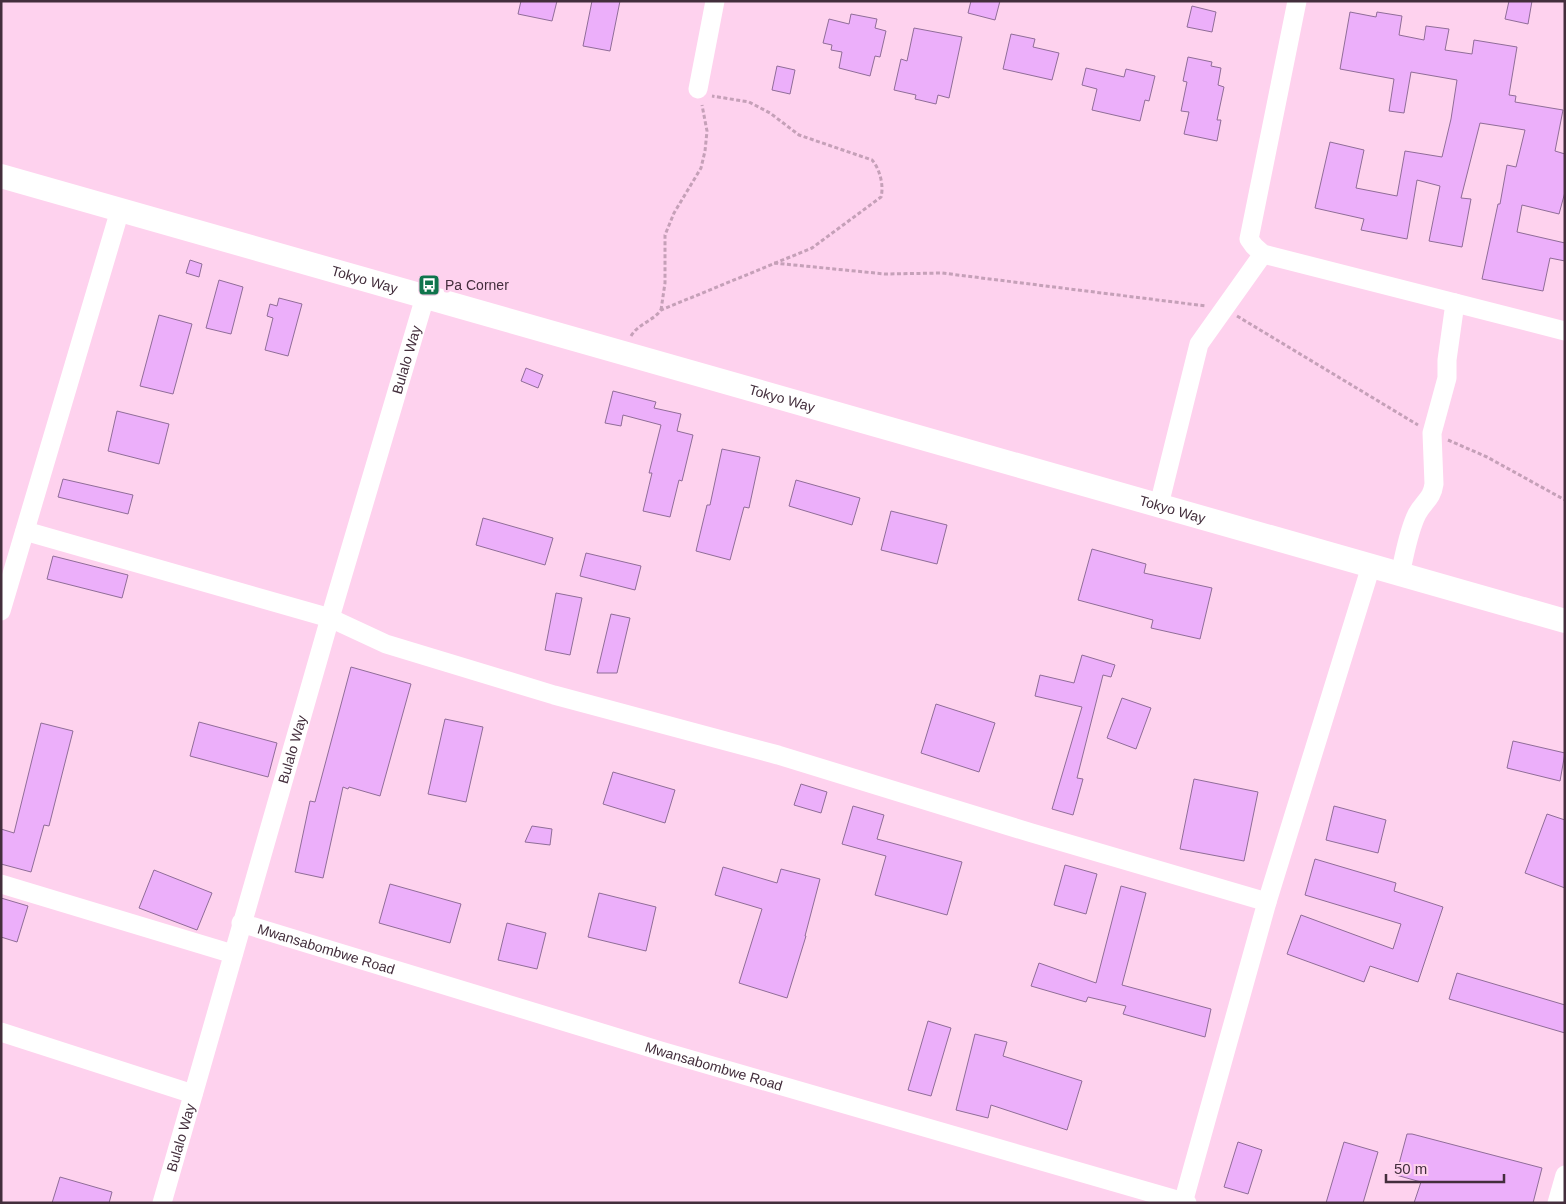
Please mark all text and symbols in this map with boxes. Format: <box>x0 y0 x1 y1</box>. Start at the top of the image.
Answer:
street label: Tokyo Way <box>330 262 399 296</box>
bus stop icon: Pa Corner <box>417 273 441 297</box>
place label: Pa Corner <box>445 277 509 293</box>
street label: Bulalo Way <box>389 324 424 396</box>
street label: Tokyo Way <box>747 381 817 415</box>
street label: Tokyo Way <box>1138 492 1207 526</box>
street label: Bulalo Way <box>275 713 310 785</box>
street label: Mwansabombwe Road <box>256 921 397 977</box>
street label: Mwansabombwe Road <box>643 1039 784 1094</box>
street label: Bulalo Way <box>163 1102 198 1174</box>
scale bar <box>1386 1152 1504 1184</box>
text: 50 m <box>1394 1160 1427 1177</box>

